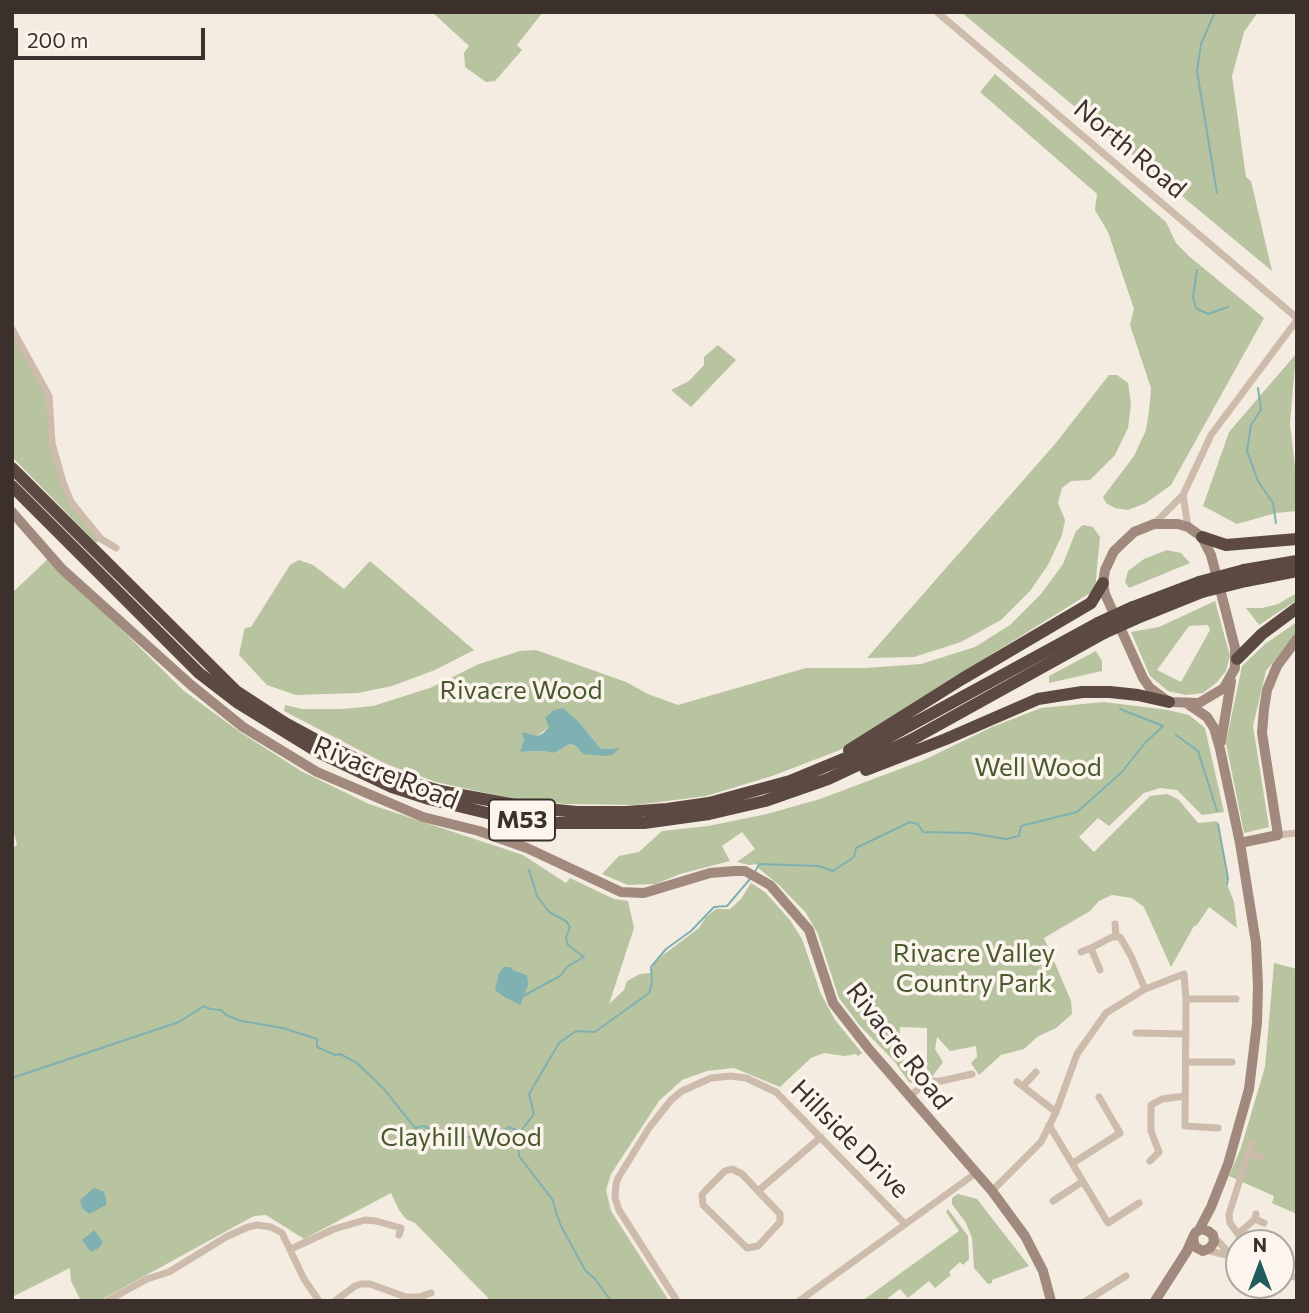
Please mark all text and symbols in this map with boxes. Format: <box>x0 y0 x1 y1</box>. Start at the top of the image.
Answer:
scale bar <box>18 14 208 58</box>
text: 200 m <box>27 27 88 52</box>
street label: North Road <box>1068 93 1192 205</box>
park label: Rivacre Wood <box>439 674 603 706</box>
street label: Rivacre Road <box>309 730 463 816</box>
park label: Well Wood <box>974 751 1102 783</box>
road number: M53 <box>489 800 555 840</box>
park label: Rivacre Valley Country Park <box>893 937 1055 998</box>
street label: Rivacre Road <box>840 976 958 1116</box>
street label: Hillside Drive <box>784 1073 916 1205</box>
park label: Clayhill Wood <box>380 1121 542 1153</box>
north arrow <box>1225 1229 1295 1299</box>
text: N <box>1253 1233 1267 1256</box>

